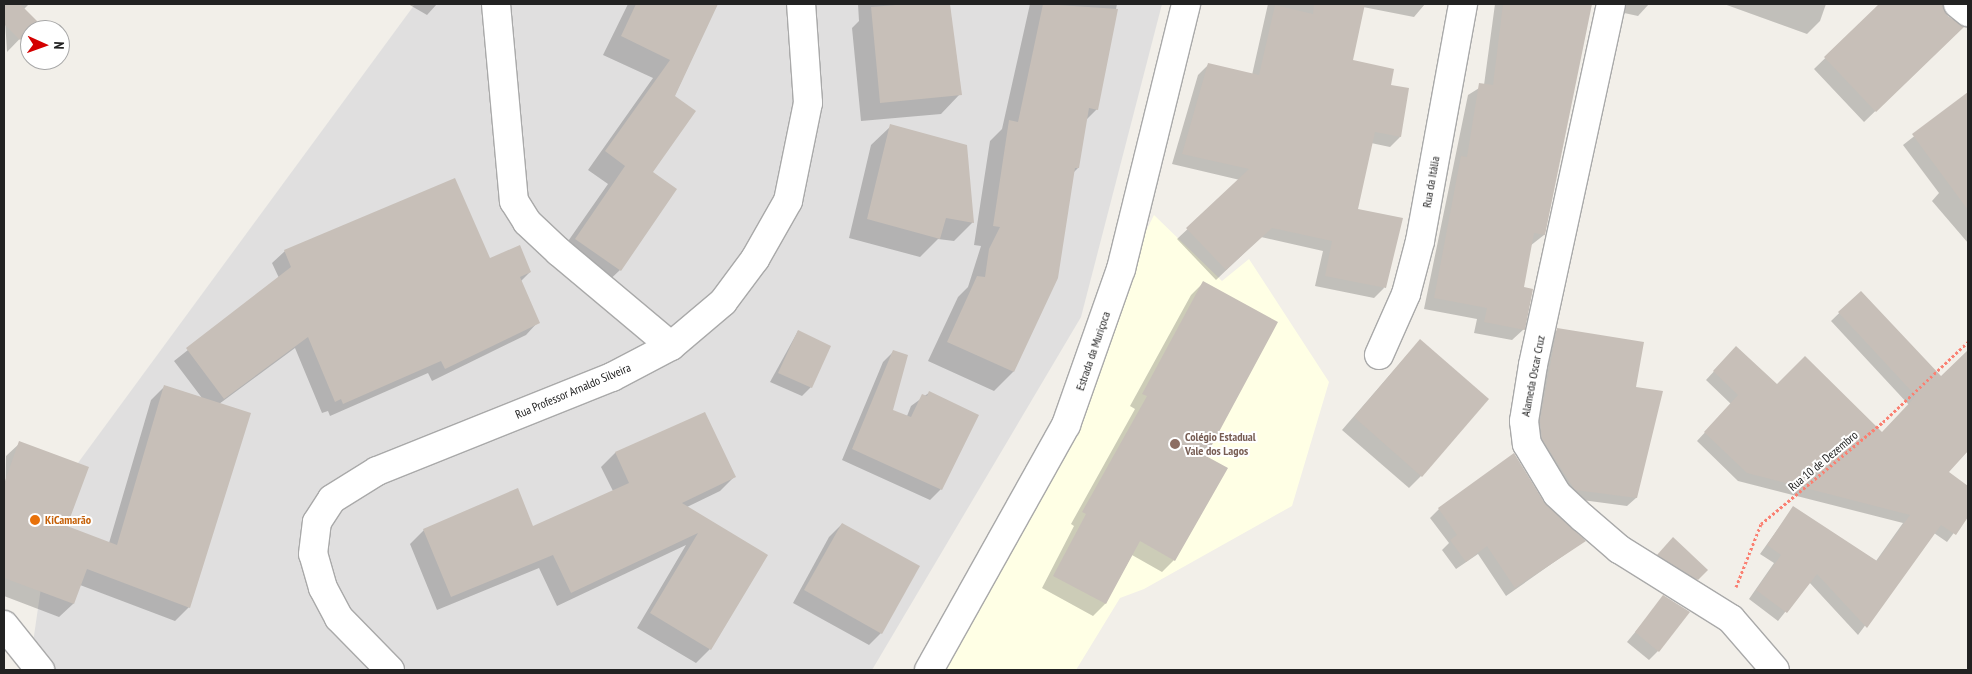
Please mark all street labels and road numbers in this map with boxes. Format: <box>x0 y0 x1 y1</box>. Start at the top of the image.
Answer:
street label: Rua da Itália <box>1419 155 1443 209</box>
street label: Estrada da Muriçoca <box>1073 310 1113 392</box>
street label: Alameda Oscar Cruz <box>1518 334 1548 418</box>
street label: Rua Professor Arnaldo Silveira <box>513 360 633 422</box>
street label: Rua 10 de Dezembro <box>1785 428 1861 494</box>

